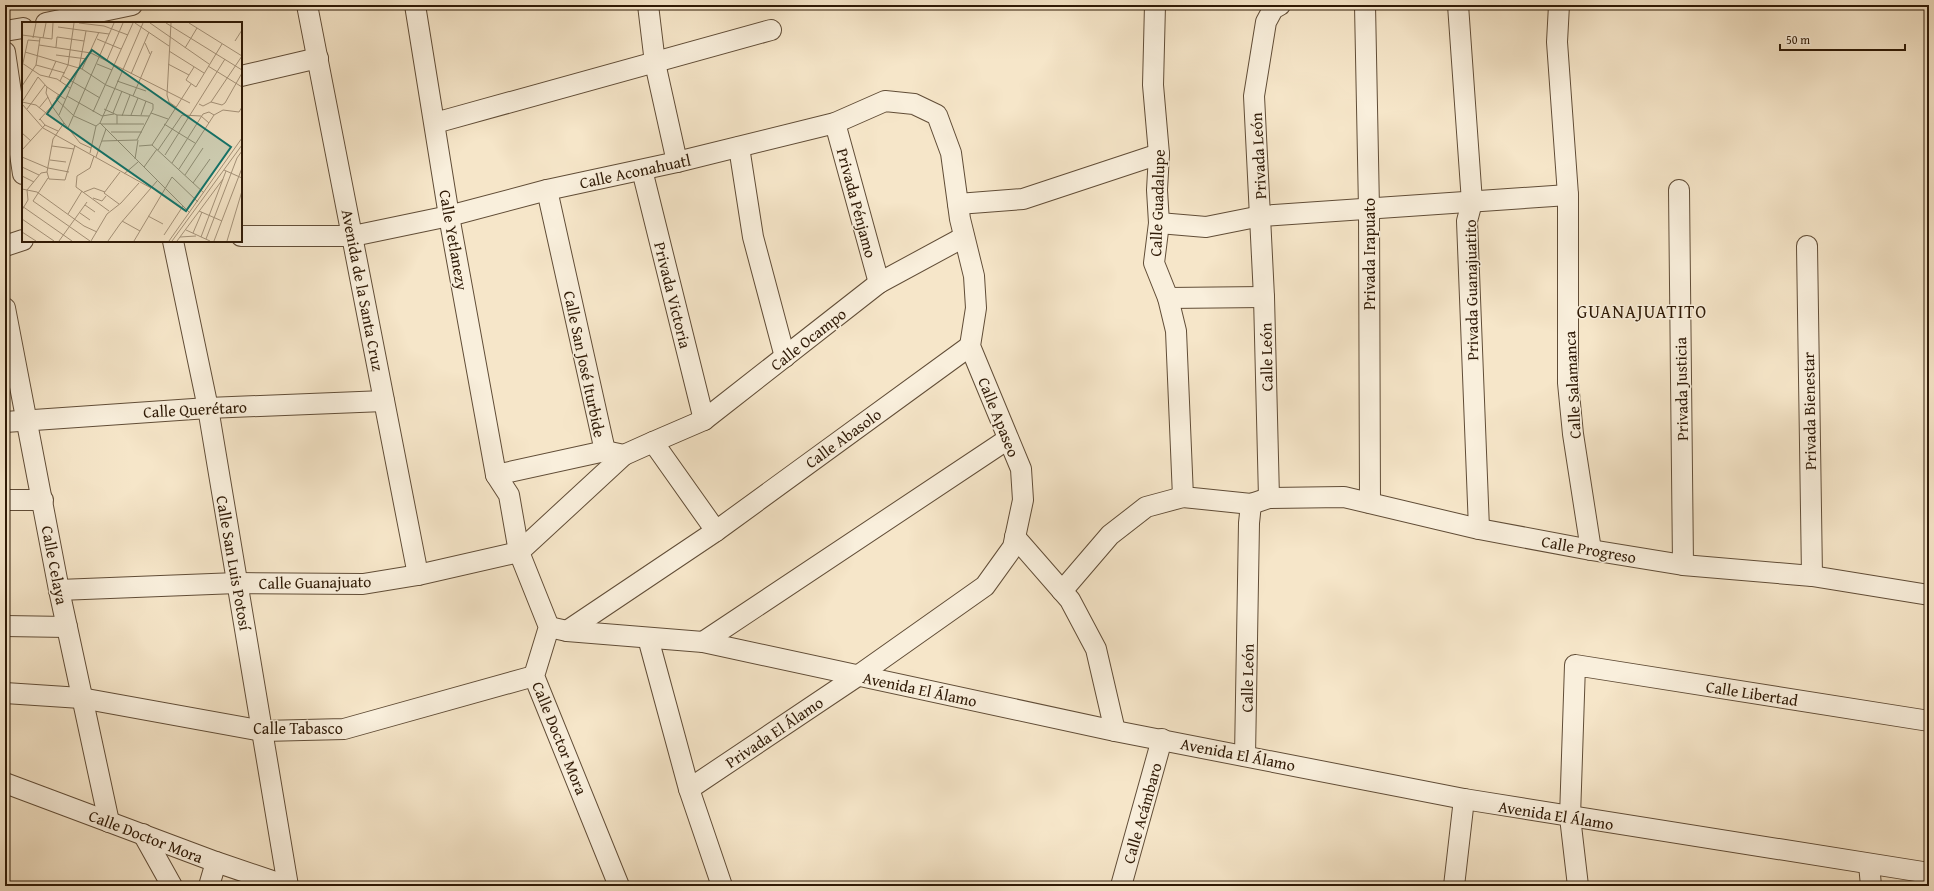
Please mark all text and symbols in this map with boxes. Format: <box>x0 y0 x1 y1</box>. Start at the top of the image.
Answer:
inset map <box>22 22 242 242</box>
scale bar <box>1780 26 1905 52</box>
text: 50 m <box>1786 31 1810 48</box>
street label: Privada León <box>1244 112 1272 200</box>
street label: Privada Pénjamo <box>831 145 883 261</box>
street label: Calle Aconahuatl <box>577 147 693 194</box>
street label: Calle Guadalupe <box>1143 149 1171 257</box>
street label: Calle Yetlanezy <box>433 188 475 292</box>
street label: Privada Irapuato <box>1357 198 1381 310</box>
street label: Avenida de la Santa Cruz <box>336 207 390 373</box>
street label: Privada Guanajuatito <box>1458 219 1484 361</box>
street label: Privada Victoria <box>648 239 698 351</box>
street label: Calle San José Iturbide <box>558 288 612 440</box>
district label: GUANAJUATITO <box>1577 298 1707 325</box>
street label: Calle Ocampo <box>765 302 851 376</box>
street label: Calle León <box>1253 322 1279 392</box>
street label: Calle Salamanca <box>1557 330 1587 440</box>
street label: Privada Justicia <box>1668 336 1694 441</box>
street label: Privada Bienestar <box>1796 351 1822 470</box>
street label: Calle Apaseo <box>972 373 1026 461</box>
street label: Calle Querétaro <box>142 394 248 424</box>
street label: Calle Abasolo <box>800 402 886 474</box>
street label: Calle San Luis Potosí <box>210 494 258 633</box>
street label: Calle Celaya <box>36 524 74 607</box>
street label: Calle Progreso <box>1540 529 1638 569</box>
street label: Calle Guanajuato <box>258 569 372 595</box>
street label: Calle León <box>1234 643 1260 713</box>
street label: Avenida El Álamo <box>861 665 979 713</box>
street label: Calle Libertad <box>1704 674 1800 712</box>
street label: Calle Doctor Mora <box>526 678 594 799</box>
street label: Privada El Álamo <box>720 690 828 774</box>
street label: Calle Tabasco <box>253 716 343 740</box>
street label: Avenida El Álamo <box>1179 731 1297 777</box>
street label: Calle Acámbaro <box>1116 760 1168 866</box>
street label: Avenida El Álamo <box>1497 794 1615 836</box>
street label: Calle Doctor Mora <box>85 803 207 869</box>

